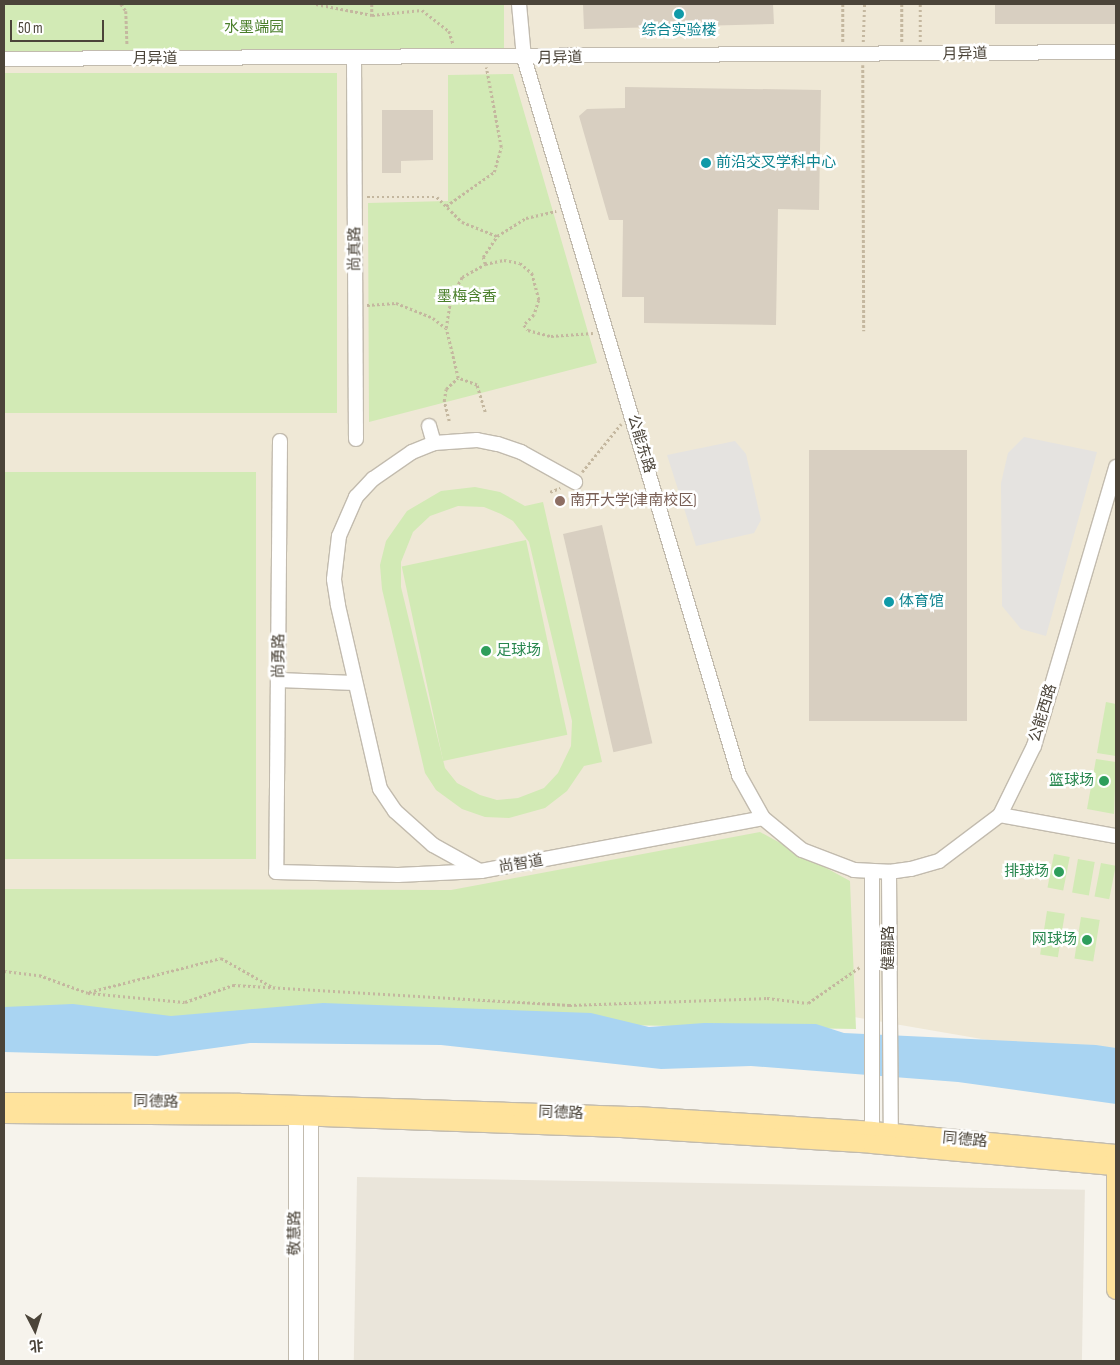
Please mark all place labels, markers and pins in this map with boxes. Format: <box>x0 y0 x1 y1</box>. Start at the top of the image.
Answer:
marker: 综合实验楼 <box>673 8 685 20</box>
place label: 综合实验楼 <box>642 22 716 40</box>
place label: 前沿交叉学科中心 <box>716 154 836 172</box>
marker: 前沿交叉学科中心 <box>700 157 712 169</box>
place label: 南开大学(津南校区) <box>570 492 696 510</box>
marker: 南开大学(津南校区) <box>554 495 566 507</box>
place label: 体育馆 <box>899 593 944 611</box>
marker: 体育馆 <box>883 596 895 608</box>
place label: 足球场 <box>496 642 541 660</box>
marker: 足球场 <box>480 645 492 657</box>
place label: 篮球场 <box>1049 772 1094 790</box>
marker: 篮球场 <box>1098 775 1110 787</box>
place label: 排球场 <box>1004 863 1049 881</box>
marker: 排球场 <box>1053 866 1065 878</box>
place label: 网球场 <box>1032 931 1077 949</box>
marker: 网球场 <box>1081 934 1093 946</box>

